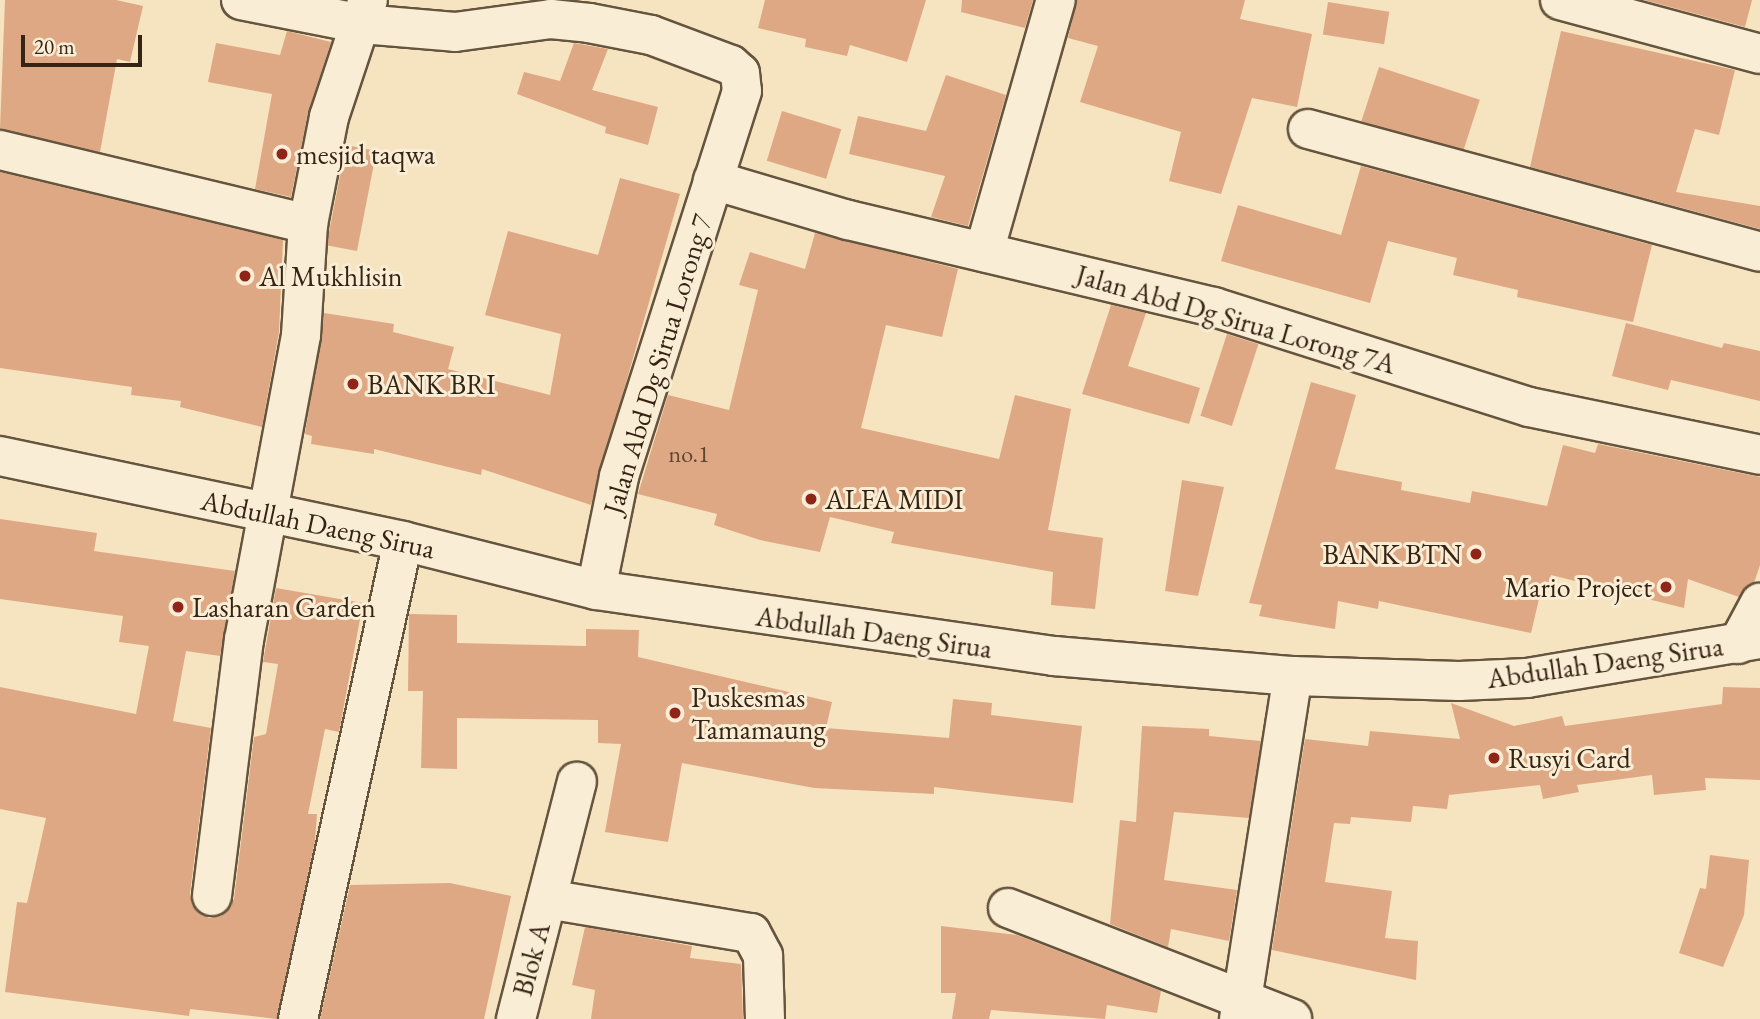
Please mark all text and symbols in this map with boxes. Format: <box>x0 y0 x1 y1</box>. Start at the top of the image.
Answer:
scale bar <box>24 21 145 65</box>
text: 20 m <box>34 33 75 60</box>
place label: mesjid taqwa <box>296 137 435 171</box>
marker: mesjid taqwa <box>274 146 290 162</box>
street label: Jalan Abd Dg Sirua Lorong 7 <box>595 210 719 518</box>
street label: Jalan Abd Dg Sirua Lorong 7A <box>1072 257 1400 381</box>
place label: Al Mukhlisin <box>259 259 402 293</box>
marker: Al Mukhlisin <box>237 268 253 284</box>
place label: BANK BRI <box>367 367 496 401</box>
marker: BANK BRI <box>345 376 361 392</box>
house number: no.1 <box>669 440 709 468</box>
place label: ALFA MIDI <box>825 482 963 516</box>
street label: Abdullah Daeng Sirua <box>198 483 438 565</box>
marker: ALFA MIDI <box>803 491 819 507</box>
place label: BANK BTN <box>1323 537 1462 571</box>
marker: BANK BTN <box>1468 546 1484 562</box>
place label: Mario Project <box>1505 570 1652 604</box>
marker: Mario Project <box>1658 579 1674 595</box>
place label: Lasharan Garden <box>192 590 376 624</box>
marker: Lasharan Garden <box>170 599 186 615</box>
street label: Abdullah Daeng Sirua <box>754 599 994 665</box>
street label: Abdullah Daeng Sirua <box>1485 629 1725 695</box>
place label: Puskesmas Tamamaung <box>691 680 826 746</box>
marker: Puskesmas Tamamaung <box>665 703 685 723</box>
place label: Rusyi Card <box>1508 741 1631 775</box>
marker: Rusyi Card <box>1486 750 1502 766</box>
street label: Blok A <box>505 919 557 999</box>

